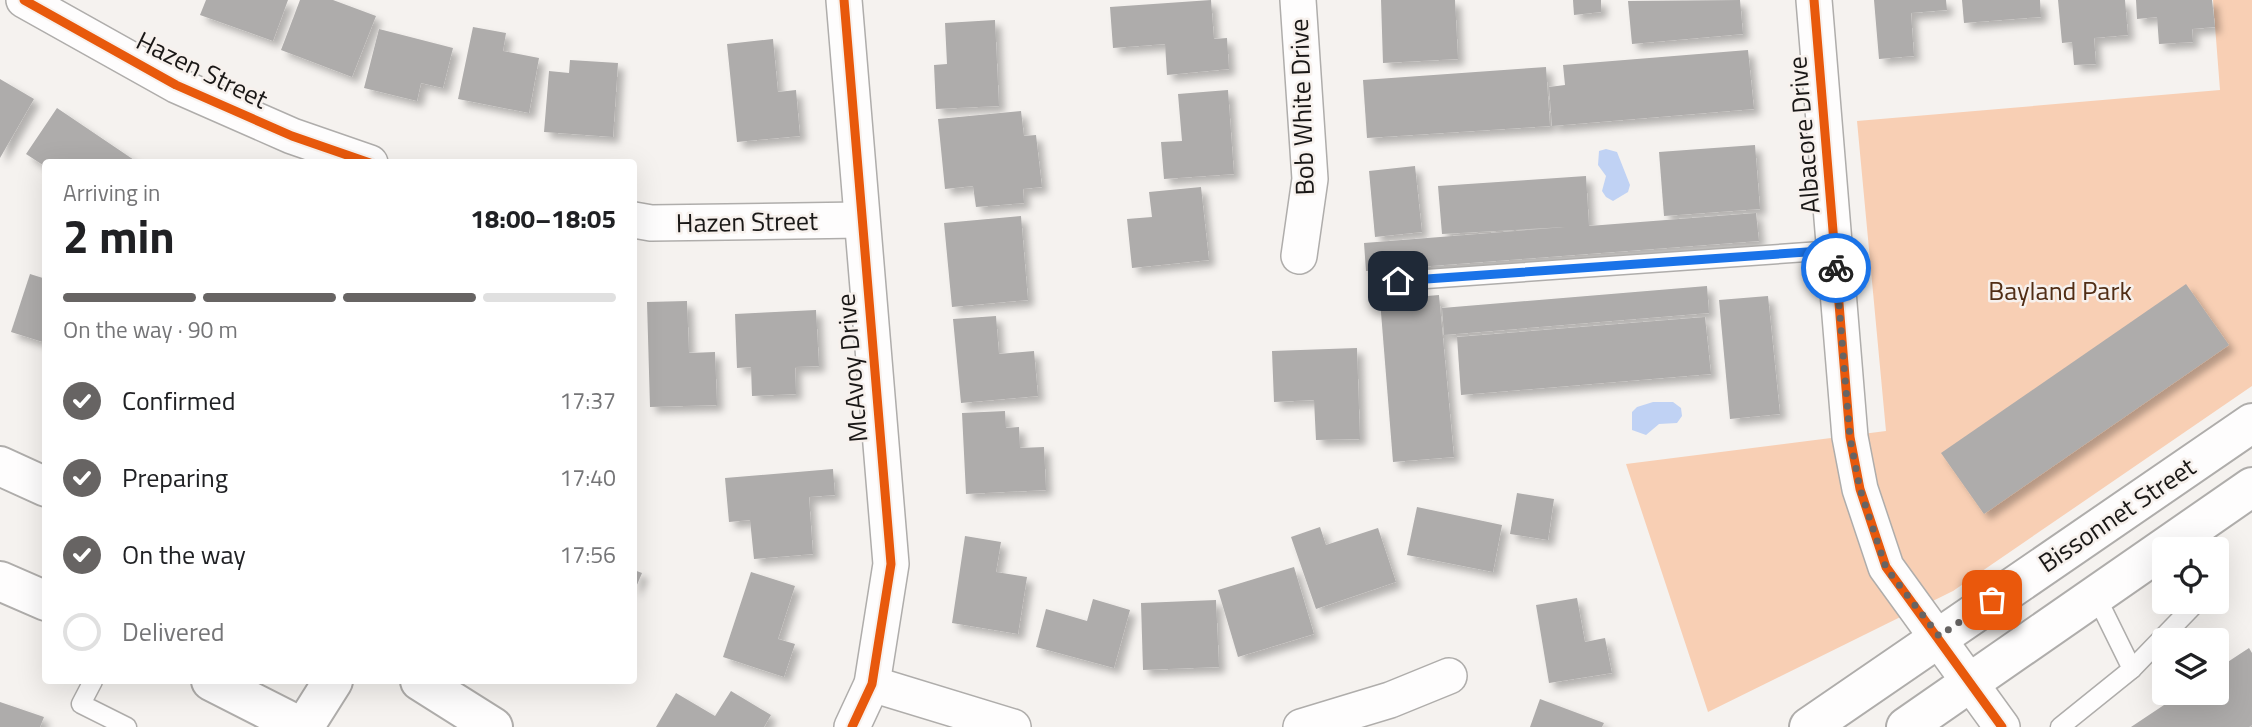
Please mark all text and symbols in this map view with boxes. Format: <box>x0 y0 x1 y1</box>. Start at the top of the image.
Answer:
street label: Bob White Drive <box>1279 18 1324 196</box>
street label: Hazen Street <box>130 21 275 118</box>
street label: Albacore Drive <box>1777 55 1830 215</box>
text: Arriving in <box>63 175 160 210</box>
text: 18:00–18:05 <box>470 199 616 238</box>
text: 2 min <box>63 201 175 271</box>
street label: Hazen Street <box>676 201 818 242</box>
courier <box>1801 233 1871 303</box>
icon: bike <box>1817 249 1855 287</box>
pin <box>1368 251 1428 311</box>
icon: home <box>1379 262 1417 300</box>
park label: Bayland Park <box>1988 271 2132 310</box>
street label: McAvoy Drive <box>826 292 877 444</box>
text: On the way · 90 m <box>63 312 238 347</box>
text: Confirmed <box>122 381 236 420</box>
icon: check <box>63 382 101 420</box>
text: 17:37 <box>559 383 616 418</box>
street label: Bissonnet Street <box>2030 447 2203 582</box>
text: Preparing <box>122 458 228 497</box>
icon: check <box>63 459 101 497</box>
text: 17:40 <box>559 460 616 495</box>
text: On the way <box>122 535 246 574</box>
icon: check <box>63 536 101 574</box>
text: 17:56 <box>559 537 616 572</box>
map controls <box>2152 537 2229 705</box>
button: locate <box>2152 537 2229 614</box>
pin <box>1962 570 2022 630</box>
icon: bag <box>1973 581 2011 619</box>
text: Delivered <box>122 612 225 651</box>
button: layers <box>2152 628 2229 705</box>

